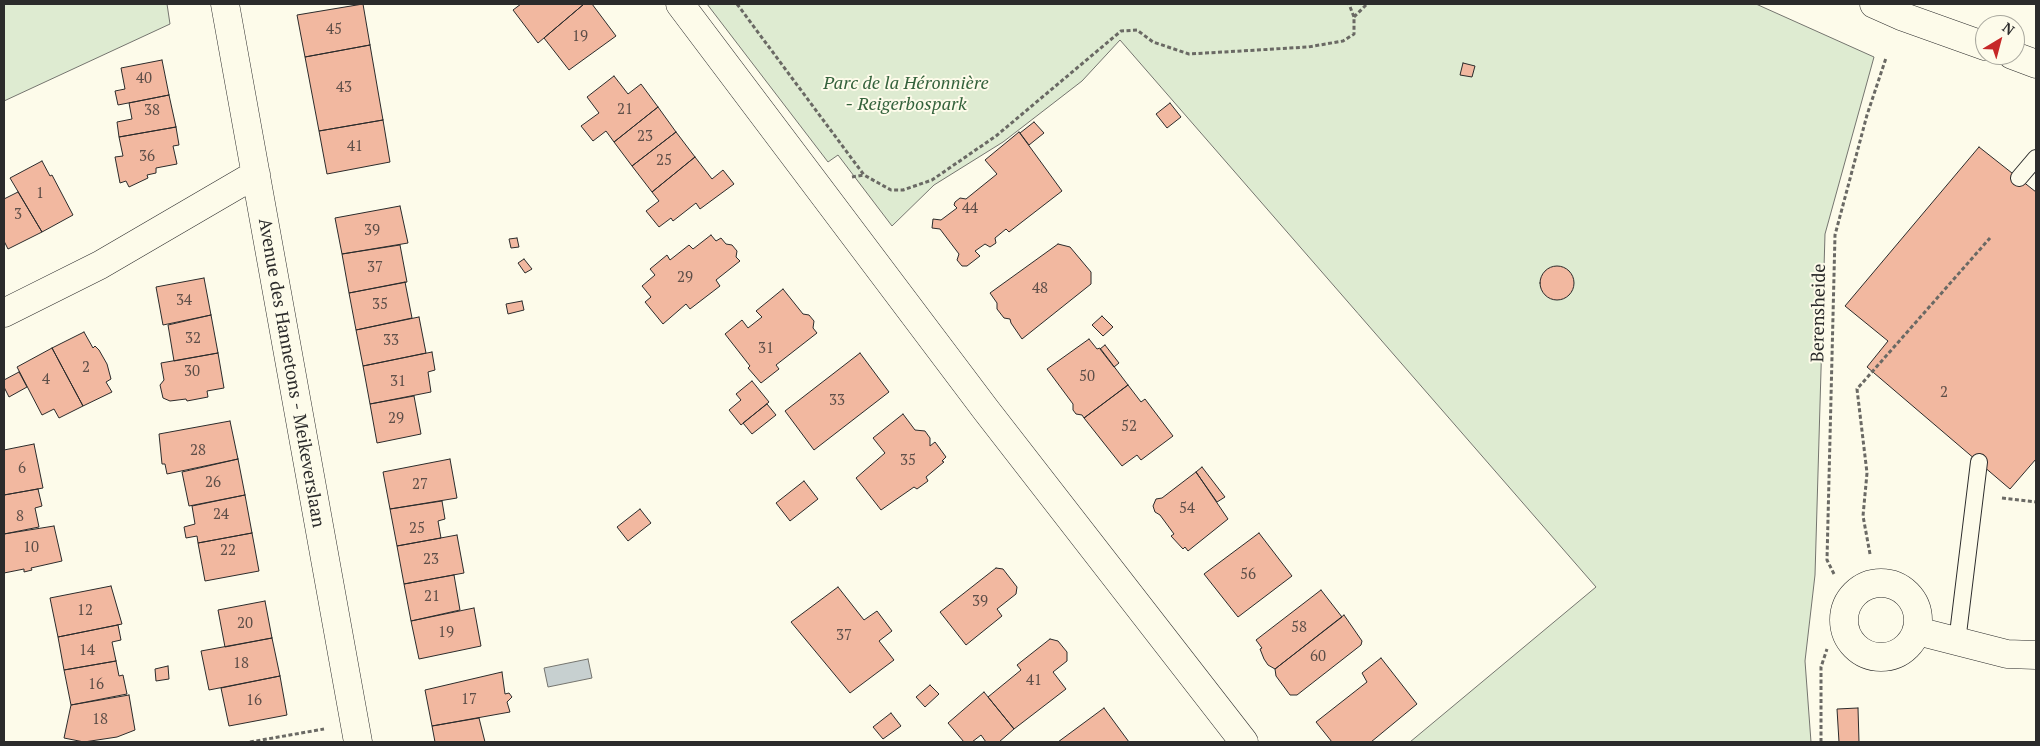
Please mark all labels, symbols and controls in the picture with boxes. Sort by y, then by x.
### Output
north arrow [1975,15,2025,65]
text: N [1999,18,2019,39]
house number: 45 [326,21,342,39]
house number: 19 [572,28,588,46]
house number: 40 [136,70,152,88]
park label: Parc de la Héronnière - Reigerbospark [823,73,989,116]
house number: 43 [336,79,352,97]
house number: 21 [617,101,633,119]
house number: 38 [144,102,160,120]
house number: 23 [637,128,653,146]
house number: 41 [347,138,363,156]
house number: 36 [139,148,155,166]
house number: 25 [656,152,672,170]
house number: 1 [36,185,44,203]
house number: 44 [962,200,978,218]
house number: 3 [14,206,22,224]
street label: Avenue des Hannetons - Meikeverslaan [253,217,329,529]
house number: 39 [364,222,380,240]
house number: 37 [367,259,383,277]
street label: Berensheide [1807,263,1831,363]
house number: 29 [677,269,693,287]
house number: 48 [1032,280,1048,298]
house number: 34 [176,292,192,310]
house number: 35 [372,296,388,314]
house number: 32 [185,330,201,348]
house number: 33 [383,332,399,350]
house number: 31 [758,340,774,358]
house number: 2 [82,359,90,377]
house number: 30 [184,363,200,381]
house number: 50 [1079,368,1095,386]
house number: 4 [42,371,50,389]
house number: 31 [390,373,406,391]
house number: 2 [1940,384,1948,402]
house number: 33 [829,392,845,410]
house number: 29 [388,410,404,428]
house number: 52 [1121,418,1137,436]
house number: 28 [190,442,206,460]
house number: 35 [900,452,916,470]
house number: 6 [18,460,26,478]
house number: 26 [205,474,221,492]
house number: 27 [412,476,428,494]
house number: 54 [1179,500,1195,518]
house number: 24 [213,506,229,524]
house number: 8 [16,508,24,526]
house number: 25 [409,520,425,538]
house number: 10 [23,539,39,557]
house number: 22 [220,542,236,560]
house number: 23 [423,551,439,569]
house number: 56 [1240,566,1256,584]
house number: 21 [424,588,440,606]
house number: 39 [972,593,988,611]
house number: 12 [77,602,93,620]
house number: 20 [237,615,253,633]
house number: 58 [1291,619,1307,637]
house number: 19 [438,624,454,642]
house number: 37 [836,627,852,645]
house number: 14 [79,642,95,660]
house number: 60 [1310,648,1326,666]
house number: 18 [233,655,249,673]
house number: 41 [1026,672,1042,690]
house number: 16 [88,676,104,694]
house number: 17 [461,691,477,709]
house number: 16 [246,692,262,710]
house number: 18 [92,711,108,729]

